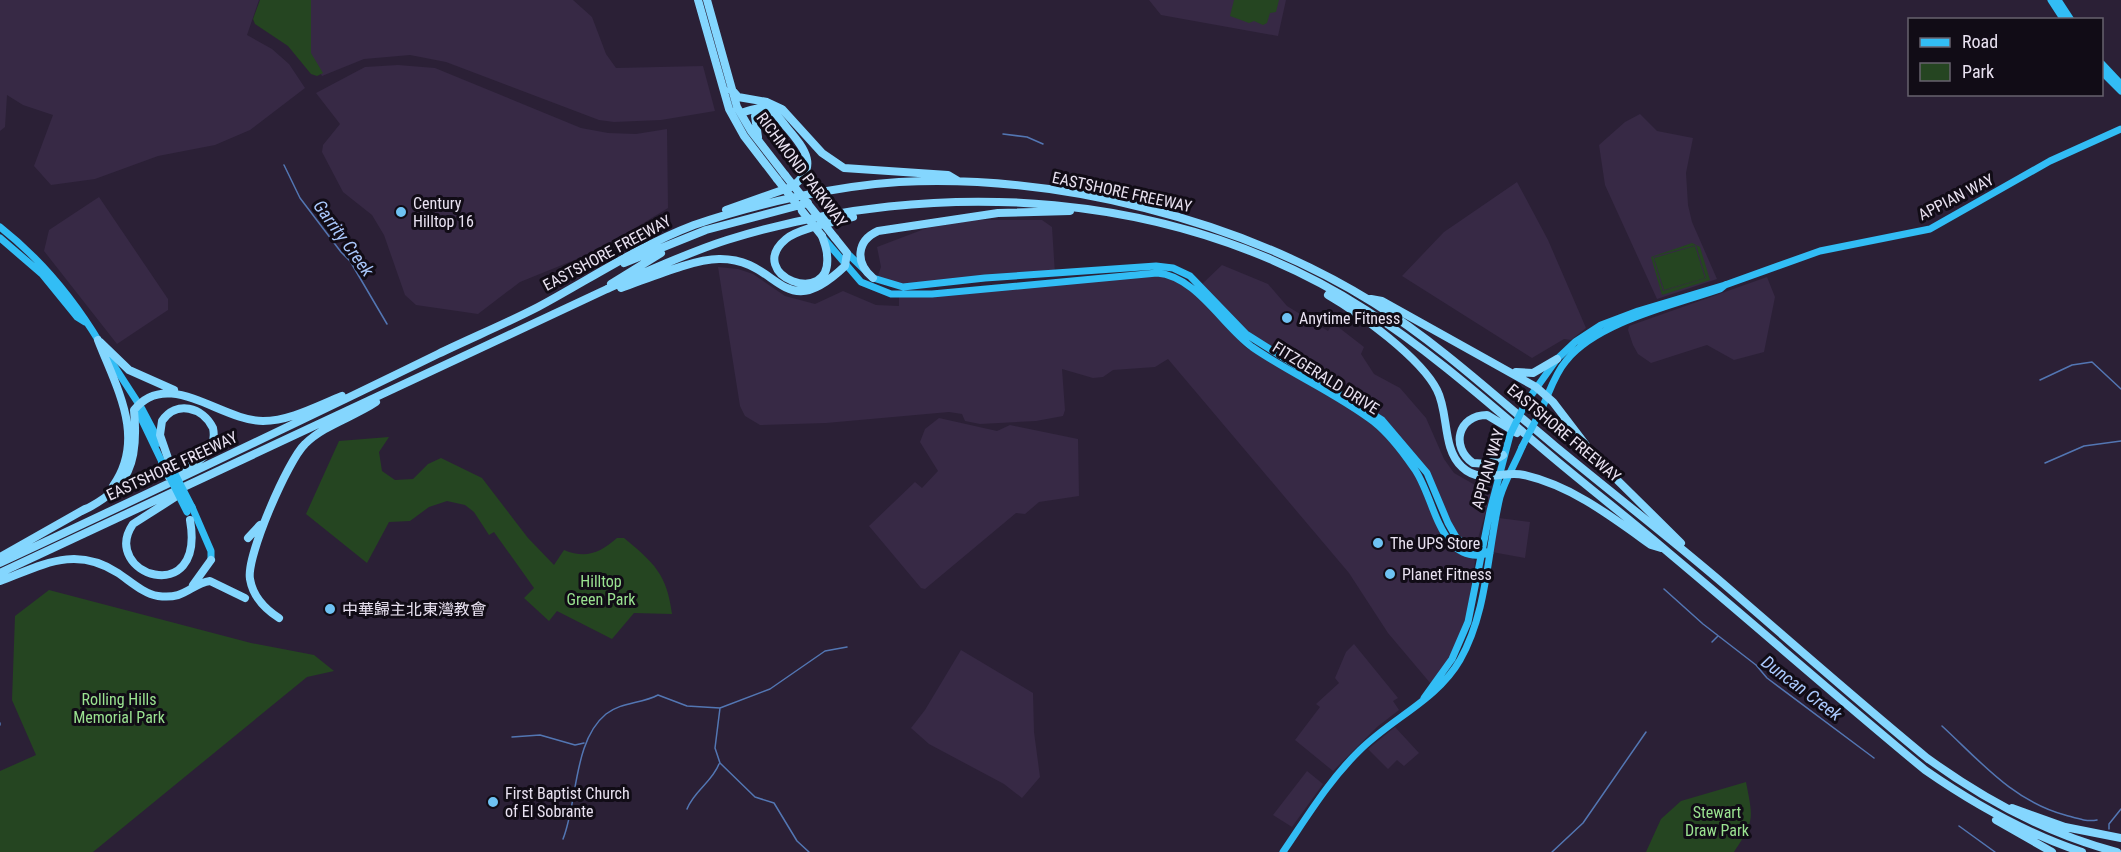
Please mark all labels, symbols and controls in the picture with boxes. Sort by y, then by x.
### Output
legend [1908,18,2103,96]
text: Road [1962,31,1998,52]
text: Park [1962,61,1994,82]
street label: RICHMOND PARKWAY [753,109,852,232]
street label: EASTSHORE FREEWAY [1050,168,1194,216]
street label: APPIAN WAY [1915,169,1998,224]
place label: Century Hilltop 16 [413,194,474,231]
water label: Garrity Creek [309,196,379,281]
marker: Century Hilltop 16 [394,205,408,219]
street label: EASTSHORE FREEWAY [540,211,675,295]
place label: Anytime Fitness [1299,309,1400,328]
marker: Anytime Fitness [1280,311,1294,325]
street label: FITZGERALD DRIVE [1269,338,1383,418]
street label: EASTSHORE FREEWAY [1503,380,1625,486]
street label: APPIAN WAY [1467,426,1509,511]
street label: EASTSHORE FREEWAY [103,427,241,505]
place label: The UPS Store [1390,534,1480,553]
marker: The UPS Store [1371,536,1385,550]
place label: Planet Fitness [1402,565,1492,584]
marker: Planet Fitness [1383,567,1397,581]
park label: Hilltop Green Park [566,572,636,609]
place label: 中華歸主北東灣教會 [342,600,486,619]
marker: 中華歸主北東灣教會 [323,602,337,616]
water label: Duncan Creek [1758,651,1847,726]
park label: Rolling Hills Memorial Park [73,690,166,727]
place label: First Baptist Church of El Sobrante [505,784,630,821]
marker: First Baptist Church of El Sobrante [486,795,500,809]
park label: Stewart Draw Park [1685,803,1750,840]

